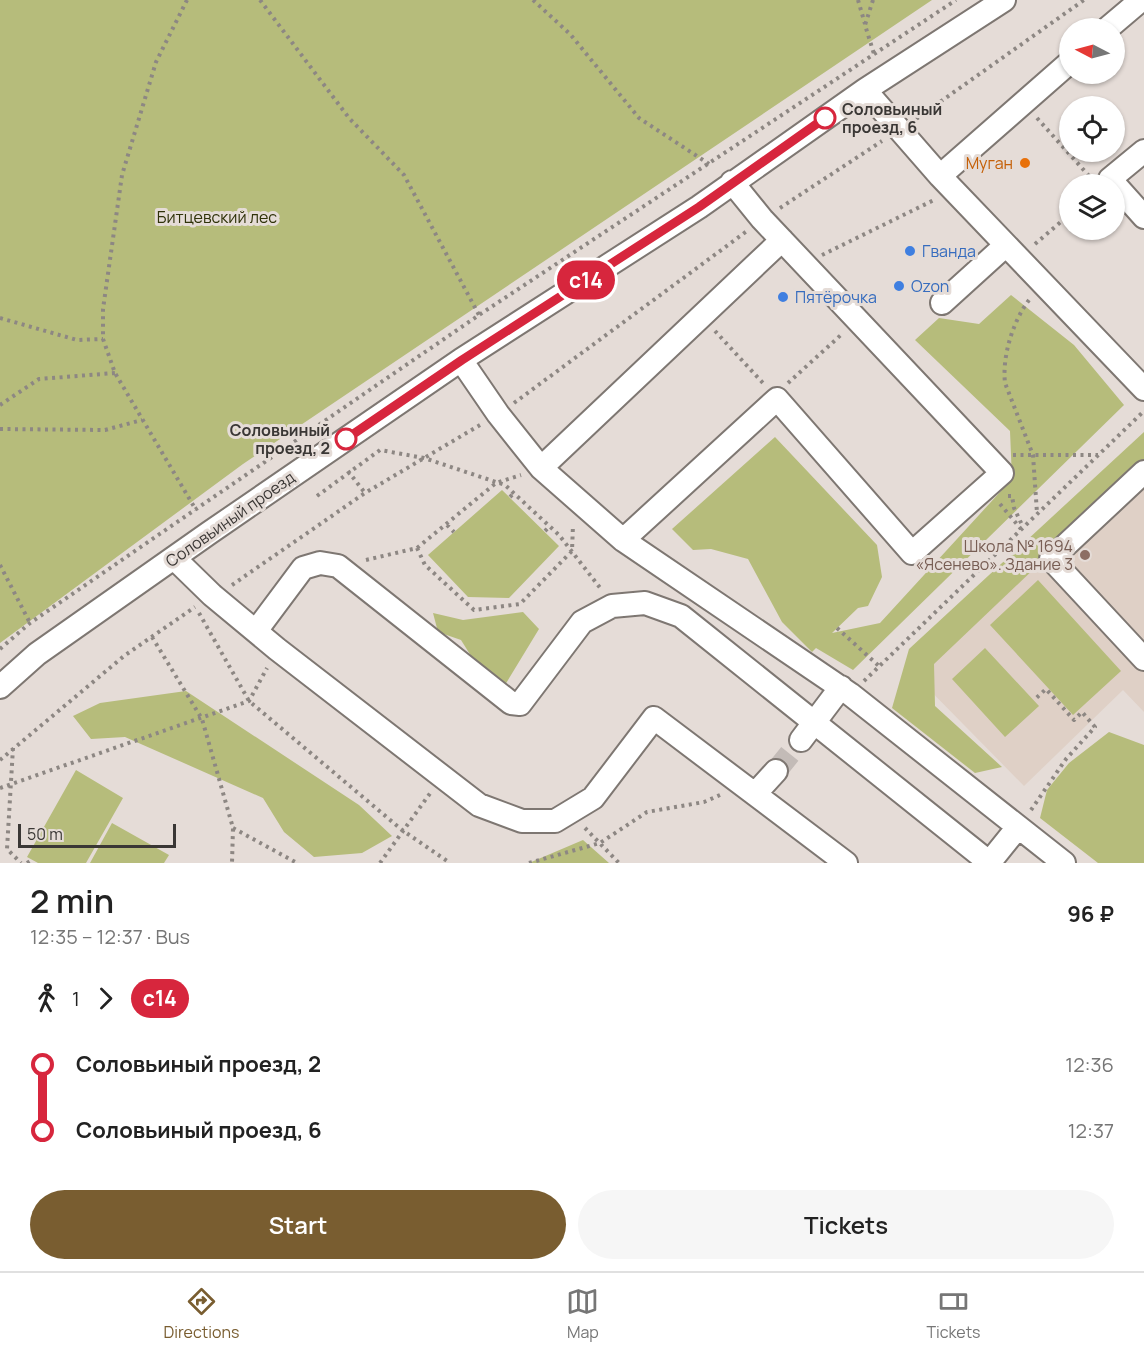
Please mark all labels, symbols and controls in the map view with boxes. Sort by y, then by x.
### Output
north arrow [1059,18,1125,84]
map controls [1059,18,1125,240]
button: locate [1059,96,1125,162]
place label: Соловьиный проезд, 6 [842,98,942,138]
marker: Соловьиный проезд, 6 [814,107,836,129]
place label: Муган [966,152,1013,174]
marker: Муган [1018,156,1032,170]
button: layers [1059,174,1125,240]
park label: Битцевский лес [157,206,277,228]
place label: Гванда [922,240,976,262]
marker: Гванда [903,244,917,258]
line badge: с14 [552,260,620,300]
text: с14 [569,266,603,294]
place label: Ozon [911,275,949,297]
marker: Ozon [892,279,906,293]
place label: Пятёрочка [795,286,877,308]
marker: Пятёрочка [776,290,790,304]
place label: Соловьиный проезд, 2 [230,419,330,459]
marker: Соловьиный проезд, 2 [335,428,357,450]
street label: Соловьиный проезд [161,466,299,572]
place label: Школа № 1694 «Ясенево». Здание 3 [916,535,1073,575]
marker: Школа № 1694 «Ясенево». Здание 3 [1078,548,1092,562]
scale bar [18,821,176,848]
text: 50 m [27,823,63,845]
text: 2 min [30,878,114,923]
text: 96 ₽ [1067,899,1114,929]
text: 12:35 – 12:37 · Bus [30,923,190,950]
icon: walk [30,982,63,1015]
icon: forward [89,982,122,1015]
text: с14 [143,984,177,1012]
text: 1 [72,985,80,1012]
text: Соловьиный проезд, 2 [76,1049,321,1079]
text: 12:36 [1065,1051,1114,1078]
text: Соловьиный проезд, 6 [76,1115,322,1145]
text: 12:37 [1068,1117,1114,1144]
button: Start [30,1190,566,1259]
button: Tickets [578,1190,1114,1259]
tab: Directions [164,1285,239,1343]
tab: Map [566,1285,599,1343]
tab: Tickets [926,1285,980,1343]

